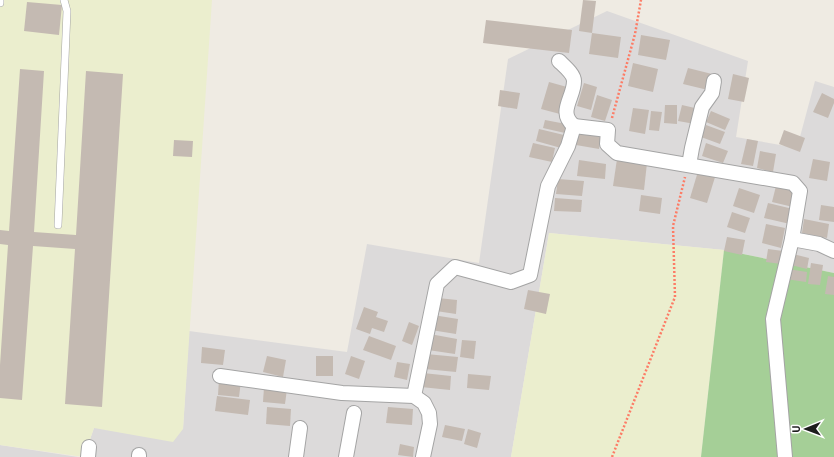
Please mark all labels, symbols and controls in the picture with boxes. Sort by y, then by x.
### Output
north arrow [786,409,826,449]
text: U [789,426,802,433]

